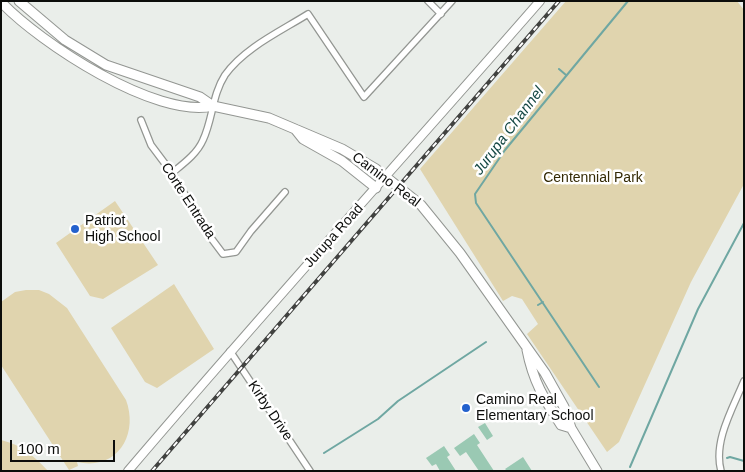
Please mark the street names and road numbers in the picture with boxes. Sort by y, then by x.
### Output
street label: Camino Real [349,149,423,211]
street label: Corte Entrada [157,160,219,242]
street label: Jurupa Road [301,201,367,271]
street label: Kirby Drive [244,378,296,444]

